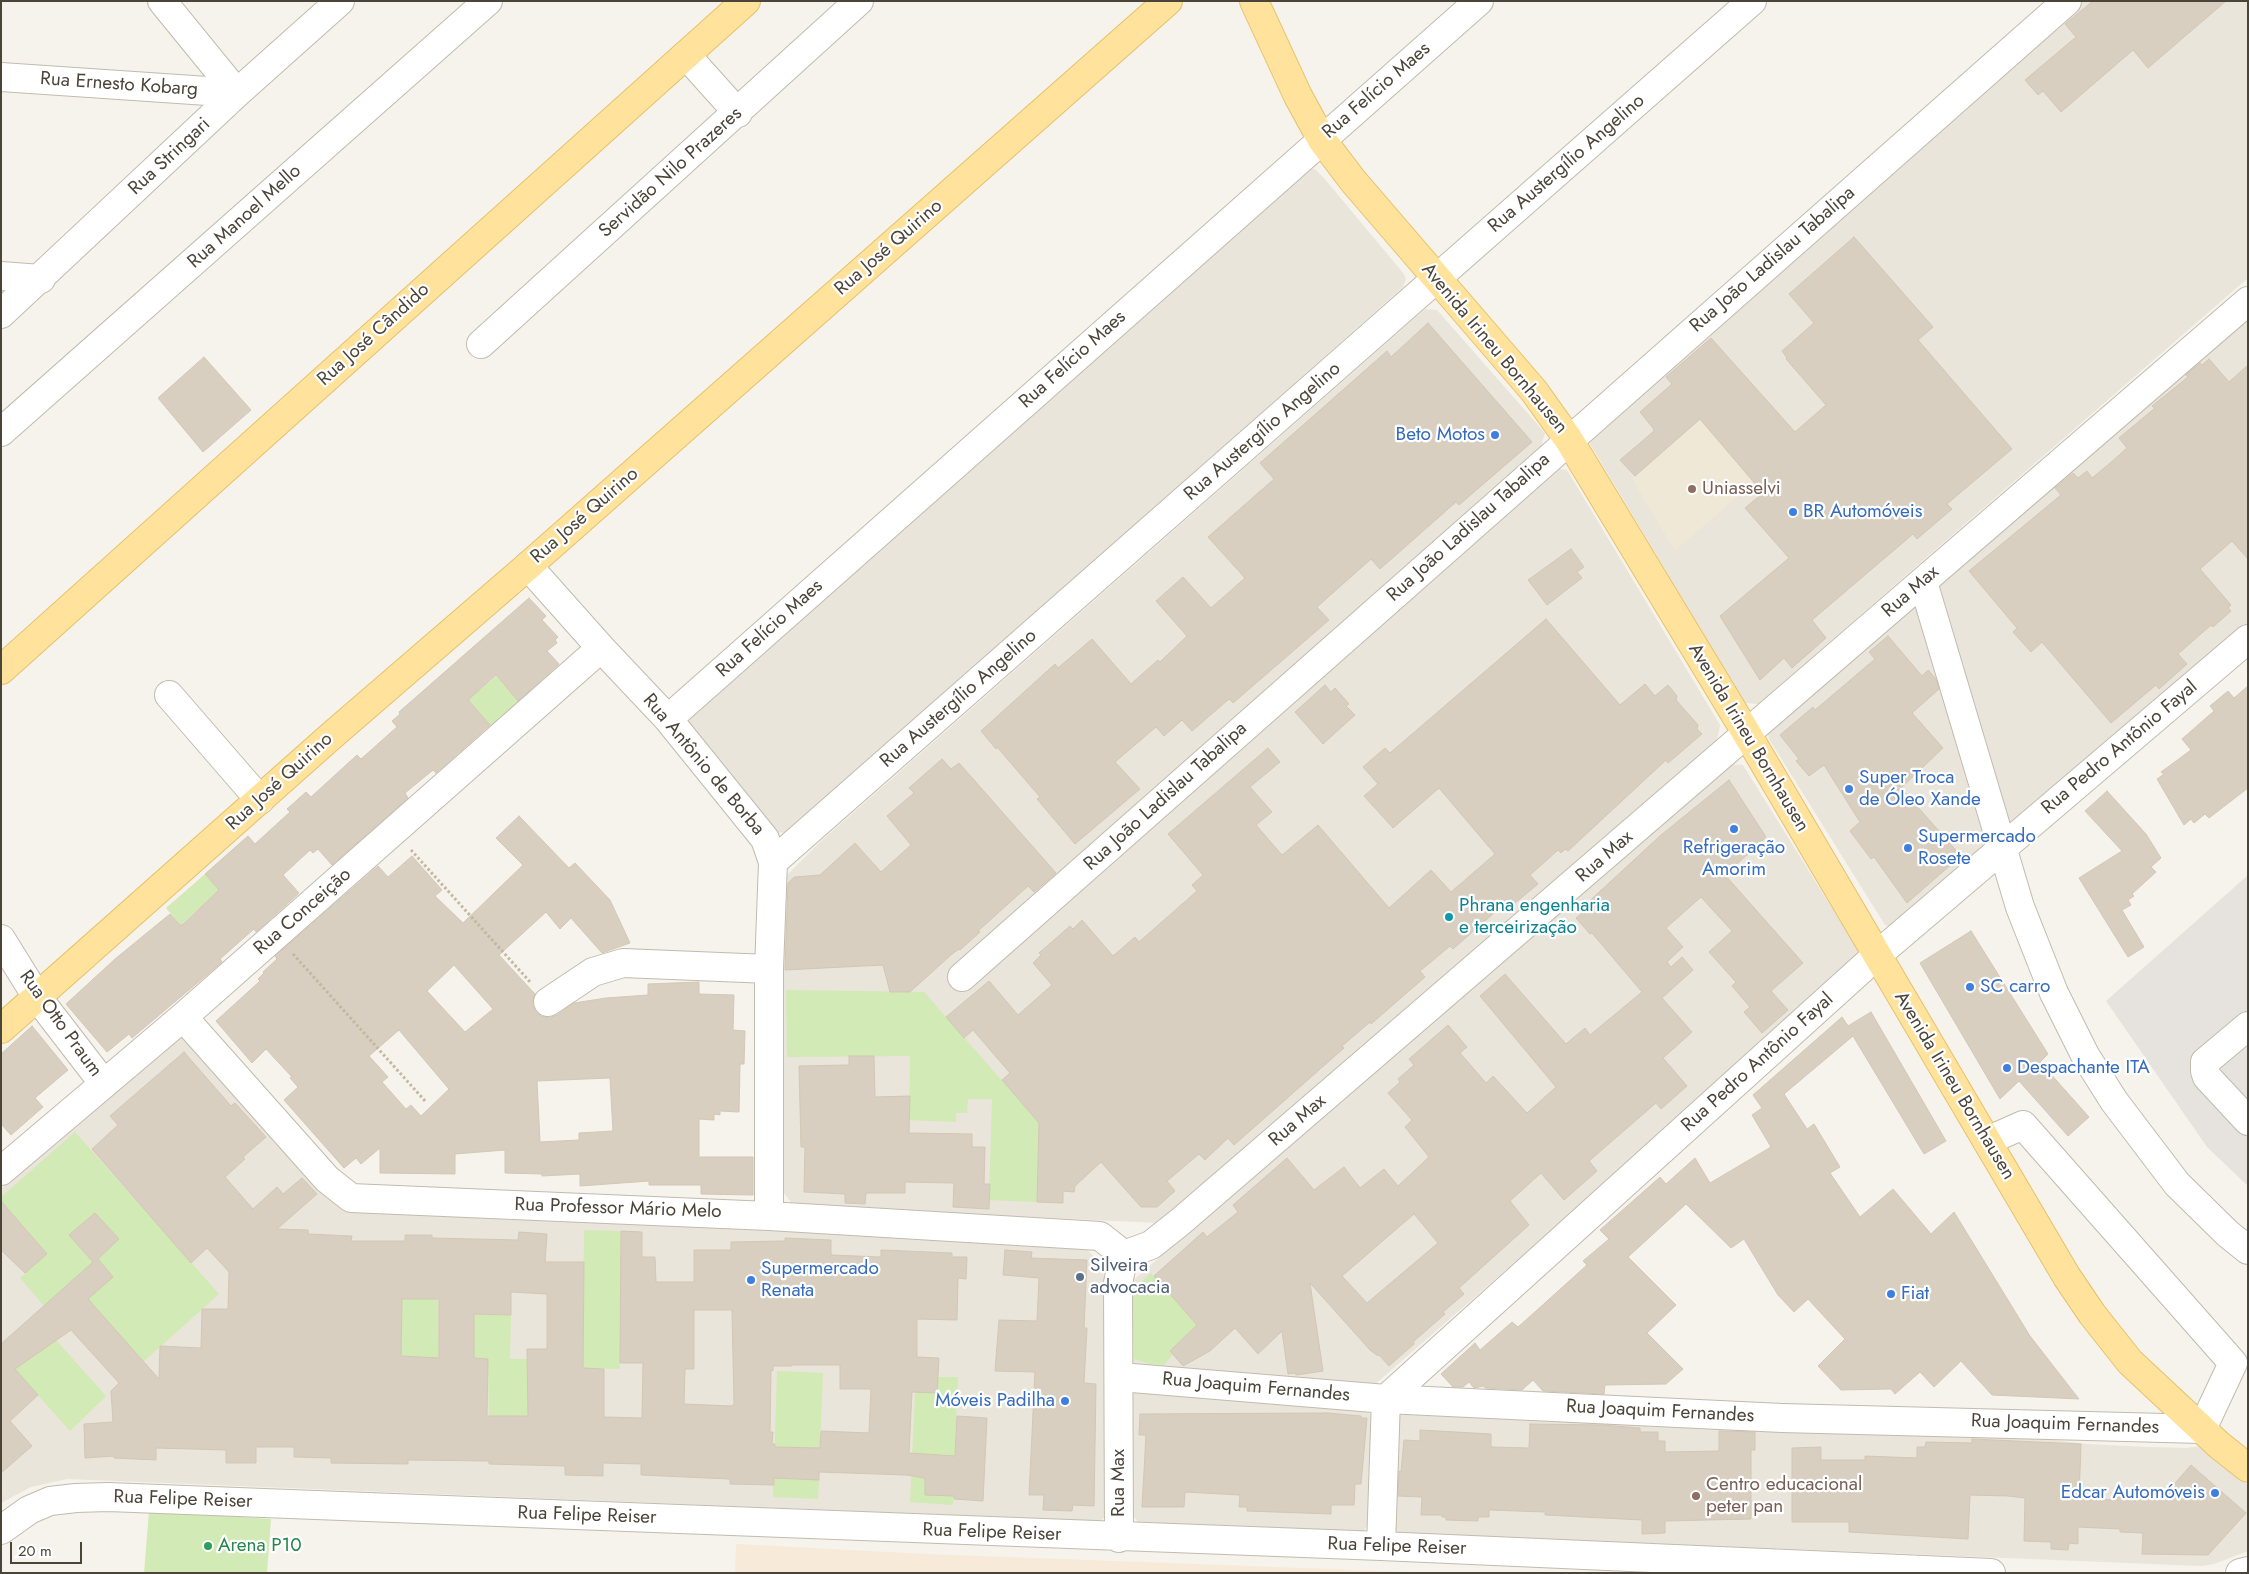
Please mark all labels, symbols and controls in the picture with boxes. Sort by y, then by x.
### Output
street label: Rua Felício Maes [1318,38,1436,144]
street label: Rua Ernesto Kobarg [39,68,199,102]
street label: Rua Austergílio Angelino [1484,90,1650,238]
street label: Servidão Nilo Prazeres [595,103,747,243]
street label: Rua Stringari [124,113,216,201]
street label: Rua Manoel Mello [184,160,306,274]
street label: Rua João Ladislau Tabalipa [1686,182,1860,338]
street label: Rua José Quirino [830,195,948,301]
street label: Avenida Irineu Bornhausen [1416,259,1572,439]
street label: Rua José Cândido [313,279,435,391]
street label: Rua Felício Maes [1015,306,1131,414]
street label: Rua Austergílio Angelino [1180,358,1346,506]
place label: Beto Motos [1396,424,1485,446]
marker: Beto Motos [1489,429,1501,441]
street label: Rua João Ladislau Tabalipa [1383,449,1555,607]
street label: Rua José Quirino [526,463,644,569]
place label: Uniasselvi [1702,478,1781,500]
marker: Uniasselvi [1686,483,1698,495]
place label: BR Automóveis [1803,501,1922,523]
marker: BR Automóveis [1787,506,1799,518]
street label: Rua Max [1878,561,1944,623]
street label: Rua Felício Maes [712,575,828,683]
street label: Rua Austergílio Angelino [876,625,1042,773]
street label: Avenida Irineu Bornhausen [1683,640,1813,836]
street label: Rua Pedro Antônio Fayal [2037,676,2203,820]
street label: Rua Antônio de Borba [637,690,769,840]
street label: Rua João Ladislau Tabalipa [1080,718,1252,876]
street label: Rua José Quirino [222,728,338,836]
place label: Super Troca de Óleo Xande [1859,767,1981,811]
marker: Super Troca de Óleo Xande [1843,783,1855,795]
marker: Refrigeração Amorim [1728,823,1740,835]
street label: Rua Max [1572,826,1638,888]
place label: Supermercado Rosete [1918,826,2036,870]
place label: Refrigeração Amorim [1683,837,1785,881]
marker: Supermercado Rosete [1902,842,1914,854]
street label: Rua Conceição [250,864,356,960]
place label: Phrana engenharia e terceirização [1459,895,1610,939]
marker: Phrana engenharia e terceirização [1443,911,1455,923]
street label: Rua Otto Praum [14,966,106,1082]
place label: SC carro [1980,976,2050,998]
marker: SC carro [1964,981,1976,993]
street label: Avenida Irineu Bornhausen [1889,988,2019,1184]
street label: Rua Pedro Antônio Fayal [1677,989,1839,1137]
place label: Despachante ITA [2017,1057,2150,1079]
marker: Despachante ITA [2001,1062,2013,1074]
street label: Rua Max [1265,1090,1331,1152]
street label: Rua Professor Mário Melo [514,1194,722,1224]
place label: Silveira advocacia [1090,1255,1170,1299]
place label: Supermercado Renata [761,1258,879,1302]
marker: Silveira advocacia [1074,1271,1086,1283]
marker: Supermercado Renata [745,1274,757,1286]
place label: Fiat [1901,1283,1929,1305]
marker: Fiat [1885,1288,1897,1300]
street label: Rua Joaquim Fernandes [1161,1368,1351,1408]
place label: Móveis Padilha [935,1390,1055,1412]
marker: Móveis Padilha [1059,1395,1071,1407]
street label: Rua Joaquim Fernandes [1565,1396,1755,1428]
street label: Rua Joaquim Fernandes [1970,1410,2160,1440]
street label: Rua Max [1108,1449,1130,1517]
place label: Centro educacional peter pan [1706,1474,1862,1518]
place label: Edcar Automóveis [2061,1482,2205,1504]
street label: Rua Felipe Reiser [113,1486,253,1514]
marker: Edcar Automóveis [2209,1487,2221,1499]
marker: Centro educacional peter pan [1690,1490,1702,1502]
street label: Rua Felipe Reiser [517,1502,657,1530]
street label: Rua Felipe Reiser [922,1519,1062,1547]
scale bar [12,1532,85,1564]
street label: Rua Felipe Reiser [1327,1533,1467,1561]
place label: Arena P10 [218,1535,302,1557]
text: 20 m [18,1540,52,1562]
marker: Arena P10 [202,1540,214,1552]

